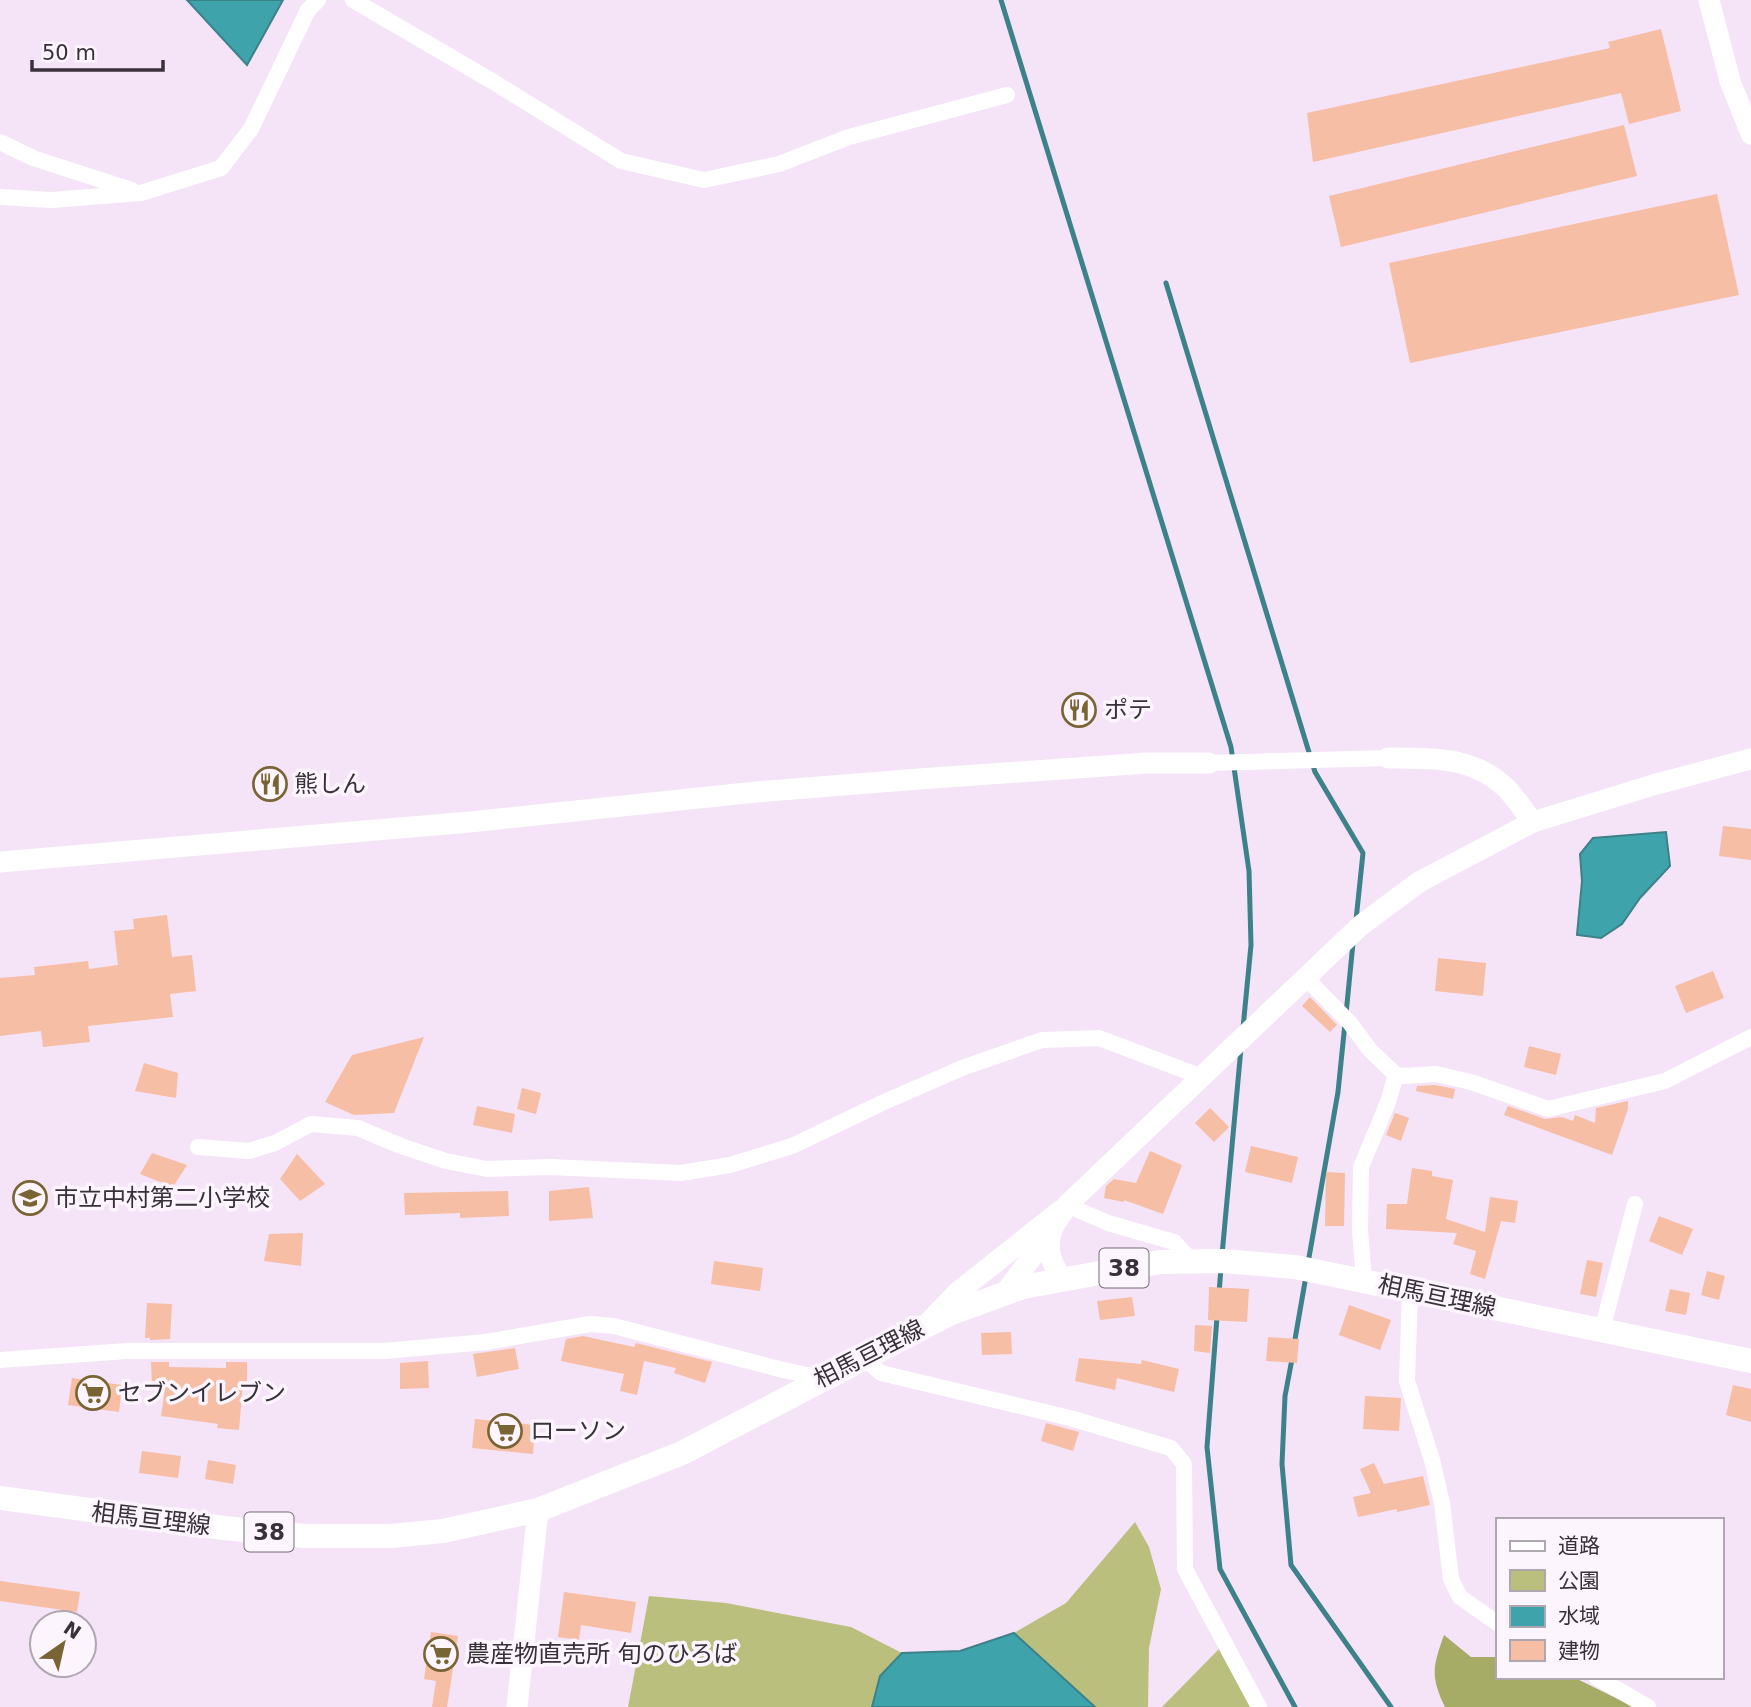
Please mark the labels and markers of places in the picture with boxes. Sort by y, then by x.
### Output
restaurant icon: ポテ [1060,691,1098,729]
place label: ポテ [1104,696,1152,724]
restaurant icon: 熊しん [251,765,289,803]
place label: 熊しん [294,770,366,798]
school or university icon: 市立中村第二小学校 [11,1179,49,1217]
place label: 市立中村第二小学校 [54,1184,270,1212]
supermarket icon: セブンイレブン [74,1374,112,1412]
place label: セブンイレブン [118,1379,286,1407]
supermarket icon: ローソン [486,1412,524,1450]
place label: ローソン [530,1417,626,1445]
supermarket icon: 農産物直売所 旬のひろば [422,1635,460,1673]
place label: 農産物直売所 旬のひろば [466,1640,738,1668]

